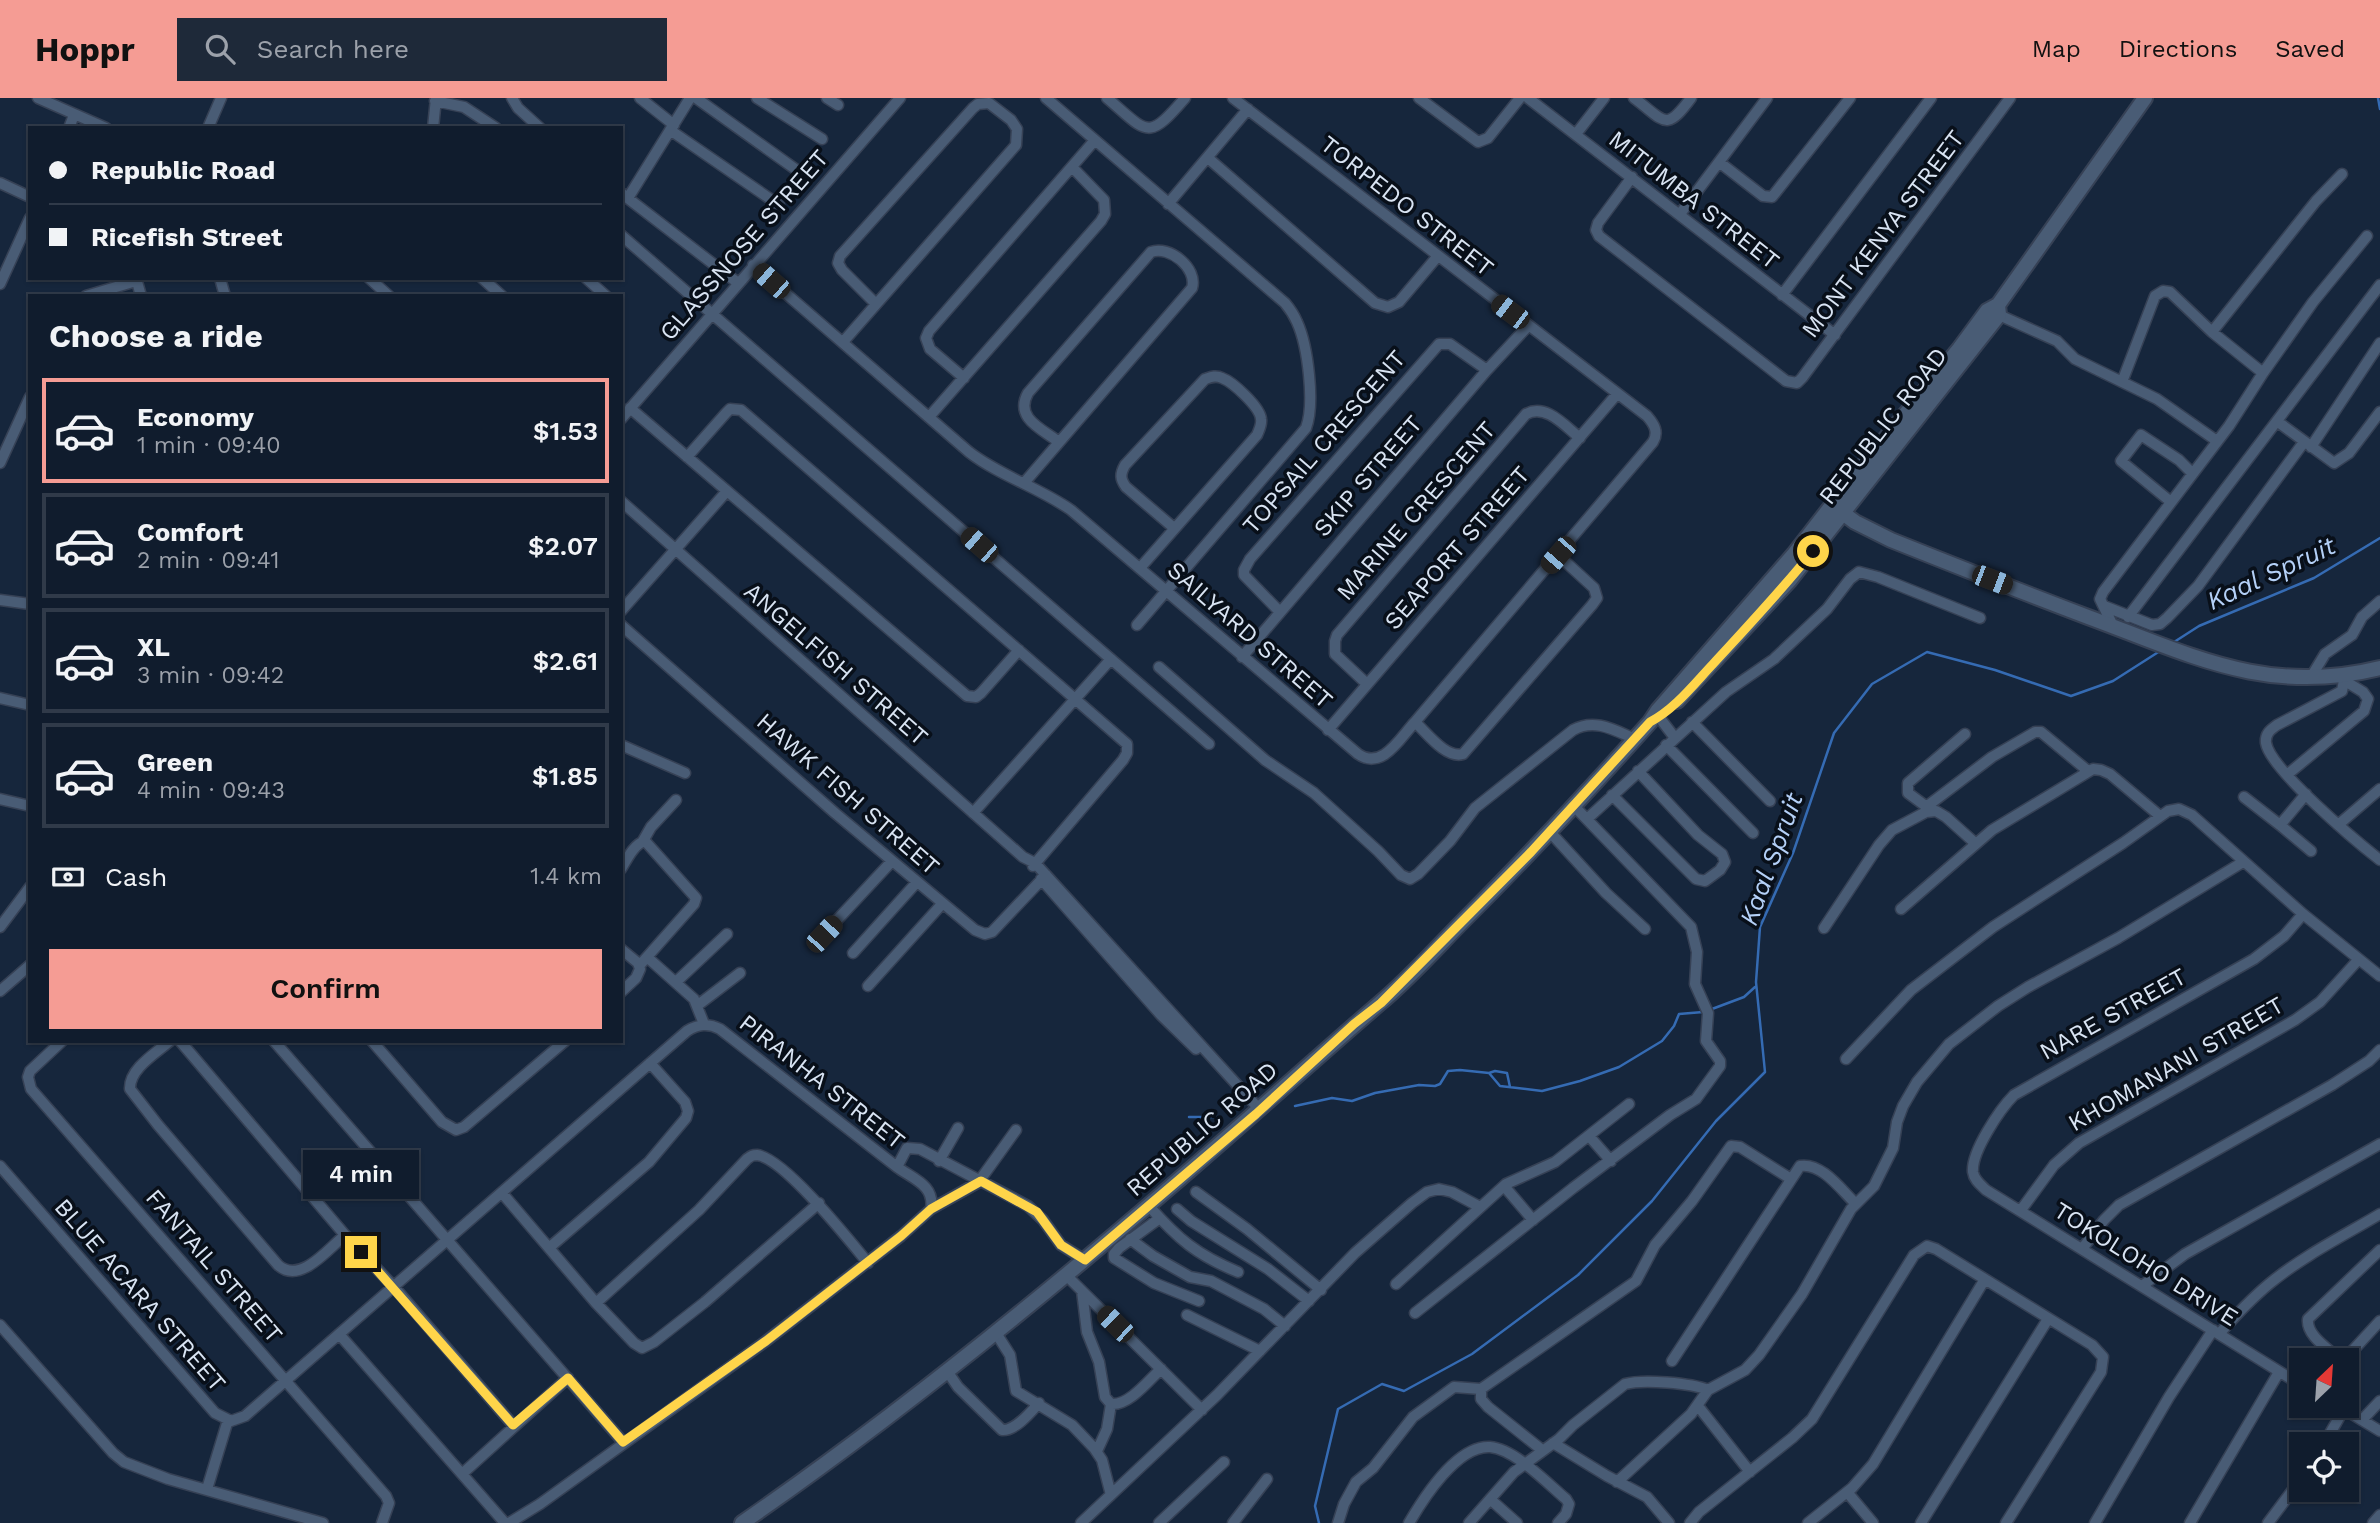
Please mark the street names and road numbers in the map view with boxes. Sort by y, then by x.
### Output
street label: MITUMBA STREET [1603,125,1785,275]
street label: MONT KENYA STREET [1796,125,1970,343]
street label: TORPEDO STREET [1315,130,1499,282]
street label: GLASSNOSE STREET [654,144,834,346]
street label: REPUBLIC ROAD [1813,342,1953,510]
street label: TOPSAIL CRESCENT [1237,345,1411,539]
street label: SKIP STREET [1308,410,1428,542]
street label: MARINE CRESCENT [1331,416,1501,606]
street label: SEAPORT STREET [1379,461,1535,635]
street label: SAILYARD STREET [1162,556,1338,714]
street label: ANGELFISH STREET [739,577,933,751]
street label: HAWK FISH STREET [751,707,945,881]
street label: NARE STREET [2035,962,2191,1066]
street label: KHOMANANI STREET [2063,991,2289,1137]
street label: PIRANHA STREET [734,1009,910,1155]
street label: REPUBLIC ROAD [1121,1056,1283,1202]
street label: FANTAIL STREET [140,1184,288,1348]
street label: BLUE ACARA STREET [49,1193,231,1397]
street label: TOKOLOHO DRIVE [2049,1196,2243,1332]

